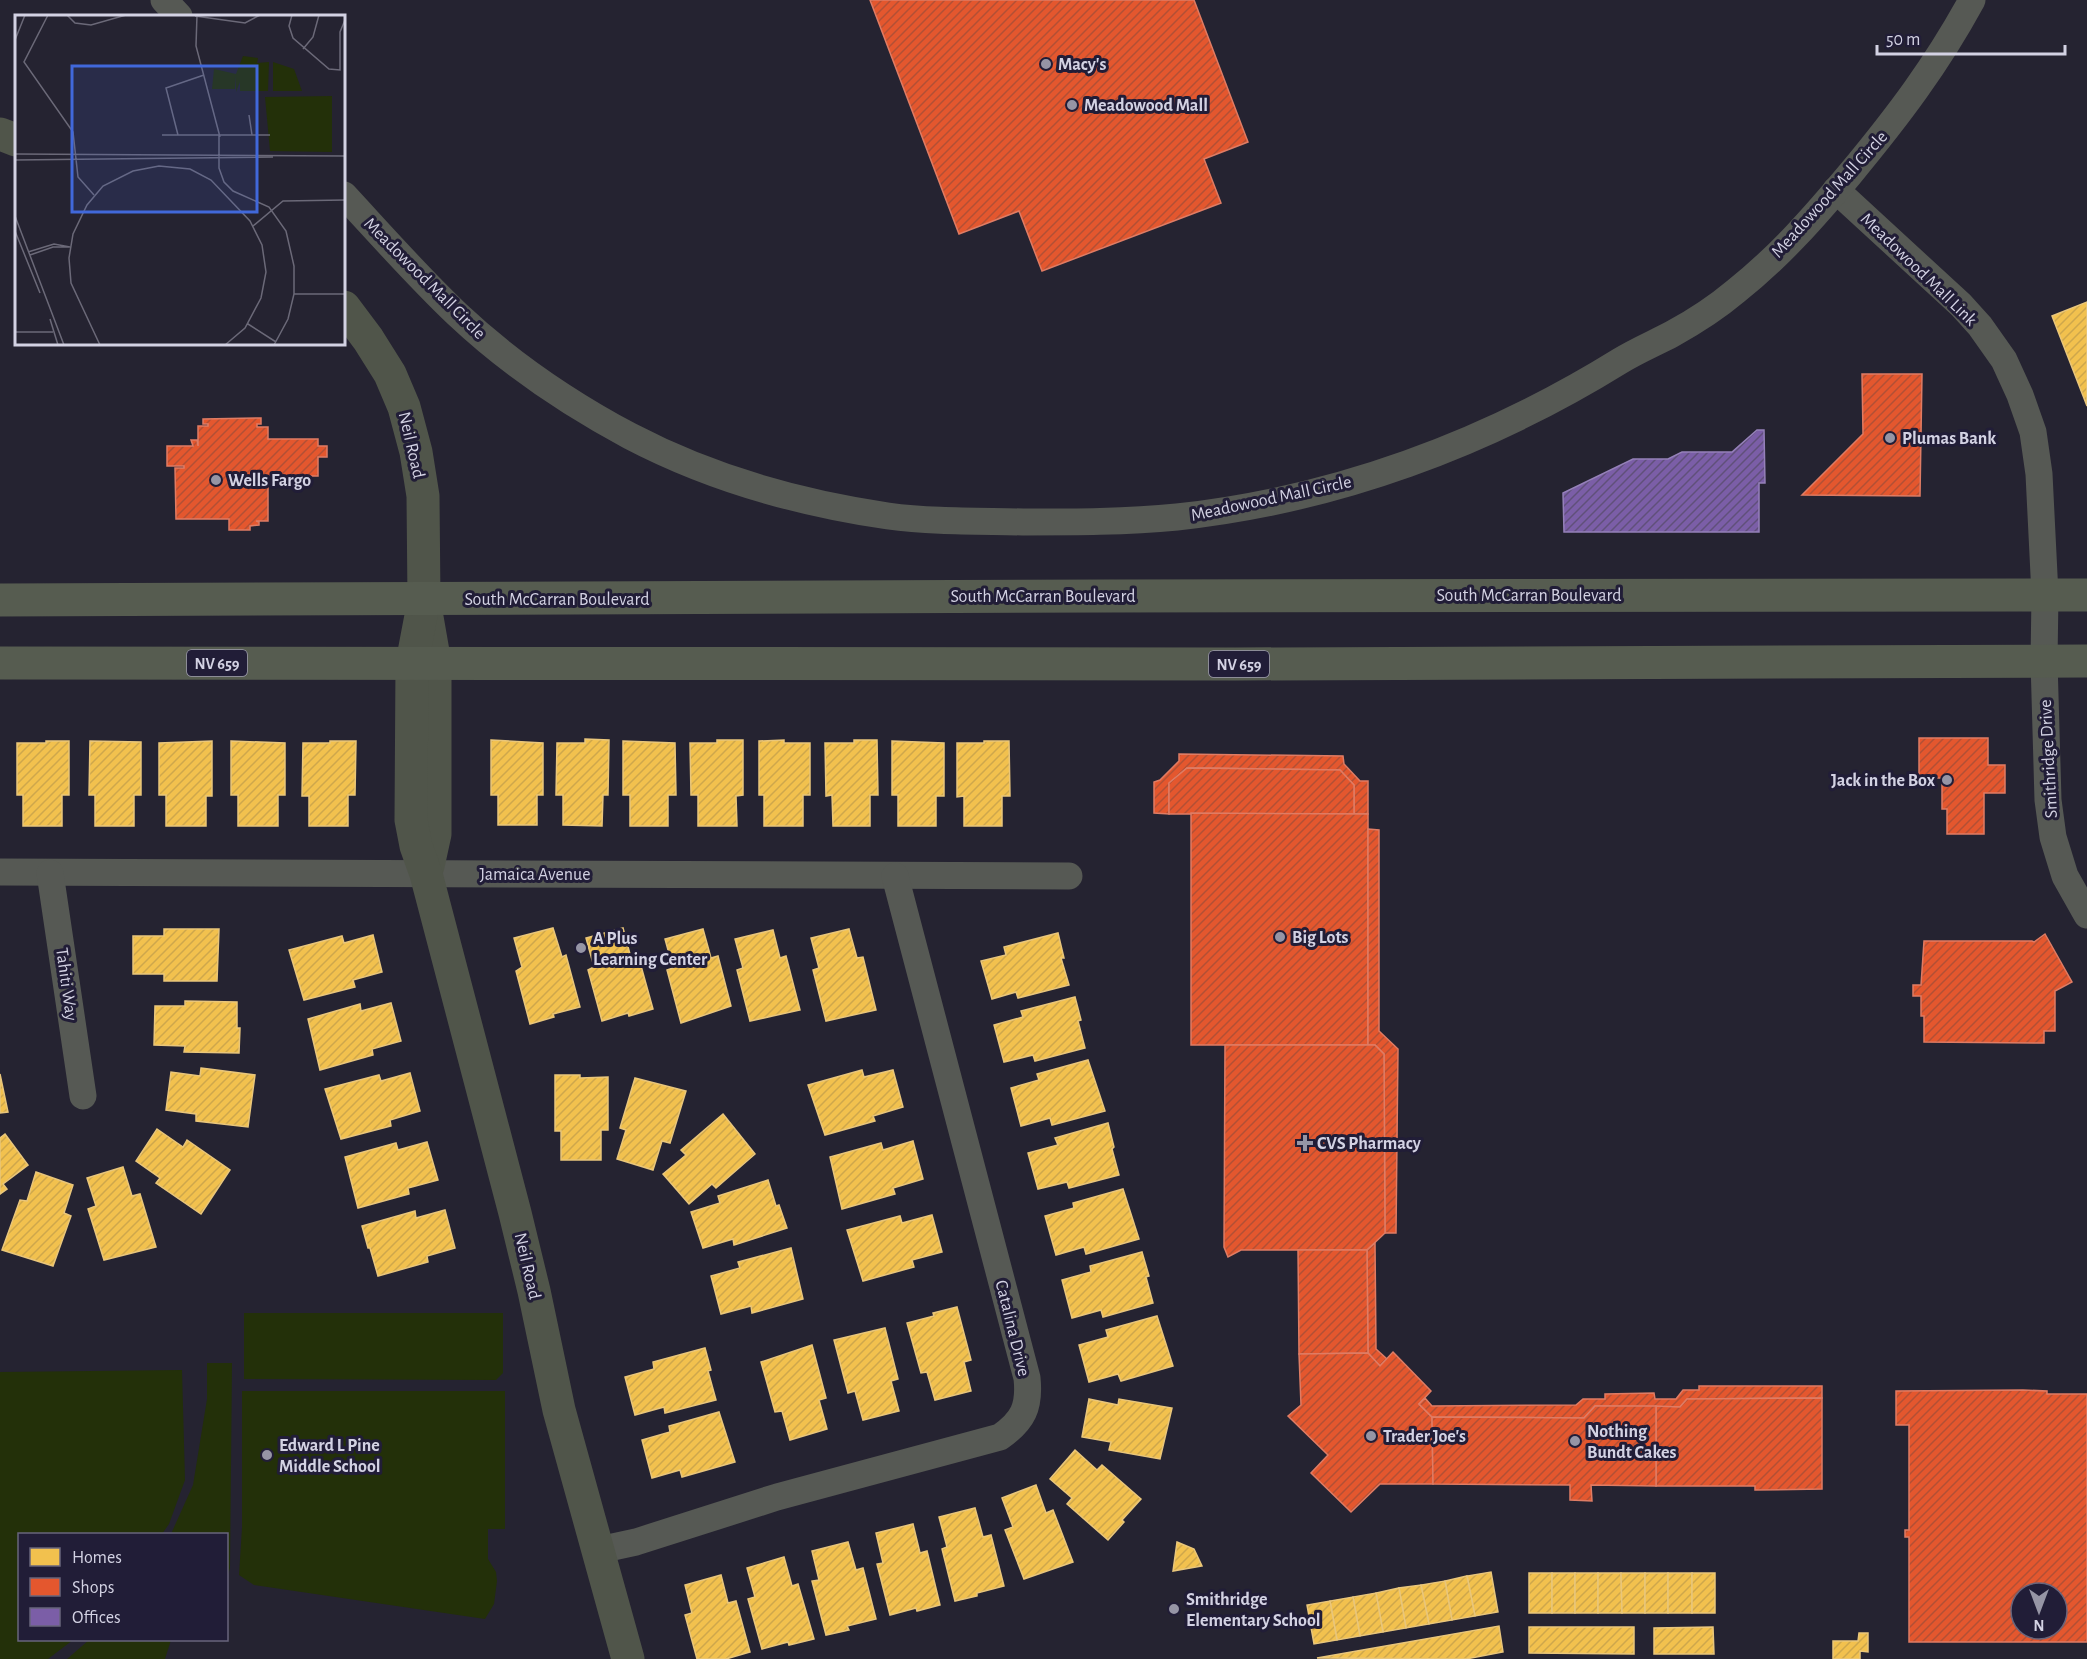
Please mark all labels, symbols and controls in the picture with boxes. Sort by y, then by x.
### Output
inset map [15,15,345,345]
scale bar [1877,18,2064,56]
text: 50 m [1886,31,1920,49]
place label: Macy's [1058,56,1106,74]
marker: Macy's [1039,57,1053,71]
place label: Meadowood Mall [1084,97,1208,115]
marker: Meadowood Mall [1065,98,1079,112]
street label: Meadowood Mall Circle [1768,128,1891,261]
street label: Meadowood Mall Link [1857,210,1980,330]
street label: Meadowood Mall Circle [360,215,488,343]
street label: Neil Road [395,410,427,480]
place label: Plumas Bank [1902,430,1996,448]
marker: Plumas Bank [1883,431,1897,445]
place label: Wells Fargo [228,472,311,490]
marker: Wells Fargo [209,473,223,487]
street label: Meadowood Mall Circle [1189,473,1353,525]
street label: South McCarran Boulevard [1436,587,1622,605]
street label: South McCarran Boulevard [950,588,1136,606]
street label: South McCarran Boulevard [464,591,650,609]
road number: NV 659 [187,650,247,676]
road number: NV 659 [1209,651,1269,677]
street label: Smithridge Drive [2037,699,2061,819]
place label: Jack in the Box [1831,772,1936,790]
marker: Jack in the Box [1940,773,1954,787]
street label: Jamaica Avenue [480,866,590,884]
place label: Big Lots [1292,929,1348,947]
place label: A Plus Learning Center [593,930,708,969]
marker: Big Lots [1273,930,1287,944]
marker: A Plus Learning Center [574,941,588,955]
street label: Tahiti Way [52,946,80,1022]
place label: CVS Pharmacy [1317,1135,1422,1153]
marker: CVS Pharmacy [1298,1136,1312,1150]
street label: Neil Road [511,1231,543,1301]
street label: Catalina Drive [991,1278,1033,1378]
place label: Nothing Bundt Cakes [1587,1423,1677,1462]
place label: Trader Joe's [1383,1428,1466,1446]
marker: Trader Joe's [1364,1429,1378,1443]
marker: Nothing Bundt Cakes [1568,1434,1582,1448]
place label: Edward L Pine Middle School [279,1437,381,1476]
marker: Edward L Pine Middle School [260,1448,274,1462]
legend [18,1533,228,1641]
text: Homes [72,1549,122,1567]
text: Shops [72,1579,114,1597]
north arrow [2009,1581,2069,1641]
place label: Smithridge Elementary School [1186,1591,1321,1630]
marker: Smithridge Elementary School [1167,1602,1181,1616]
text: Offices [72,1609,121,1627]
text: N [2033,1617,2045,1633]

